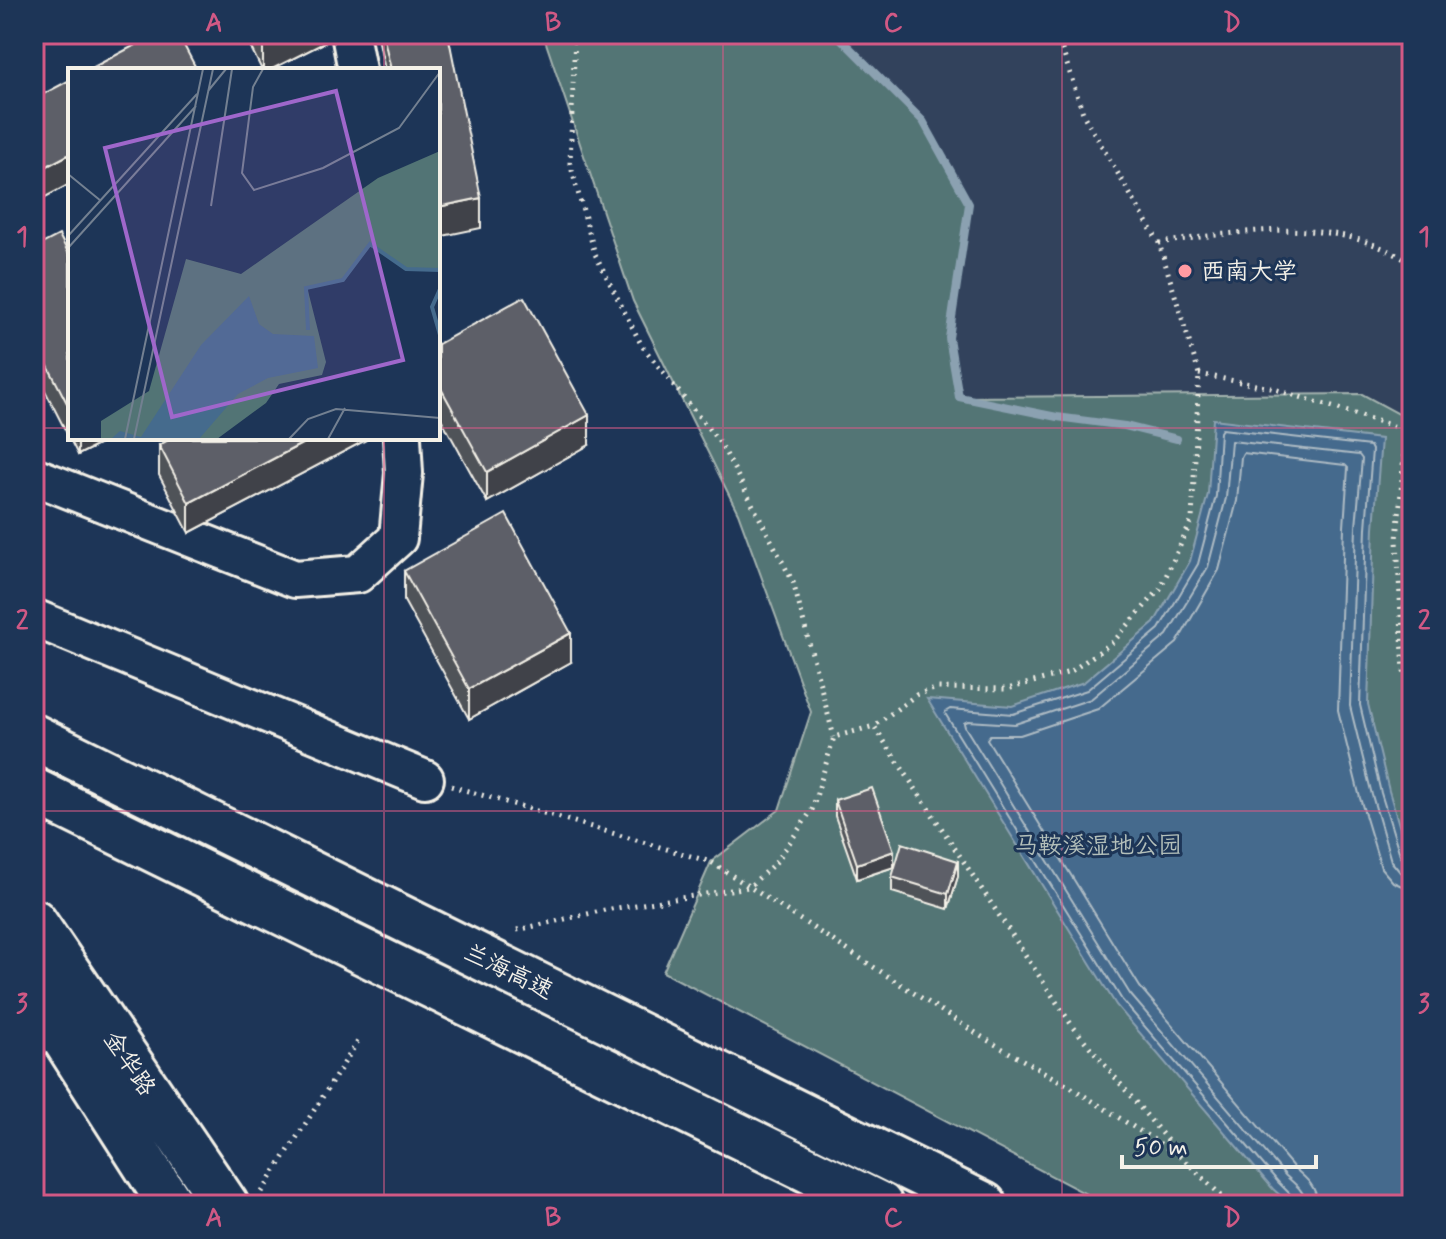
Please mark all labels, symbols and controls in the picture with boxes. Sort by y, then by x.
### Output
text: A [205,7,223,41]
text: B [545,7,561,41]
text: C [884,7,903,41]
text: D [1223,7,1241,41]
inset map [68,68,440,440]
text: 1 [16,221,28,255]
text: 1 [1418,221,1430,255]
place label: 西南大学 [1201,257,1297,288]
marker: 西南大学 [1176,262,1194,280]
text: 2 [16,605,29,639]
text: 2 [1418,605,1431,639]
park label: 马鞍溪湿地公园 [1014,831,1182,862]
street label: 兰海高速 [458,937,558,1007]
text: 3 [16,988,28,1022]
text: 3 [1418,988,1430,1022]
street label: 金华路 [96,1025,162,1102]
scale bar [1122,1119,1316,1169]
text: 50 m [1134,1133,1188,1164]
text: A [205,1202,223,1236]
text: B [545,1202,561,1236]
text: C [884,1202,903,1236]
text: D [1223,1202,1241,1236]

